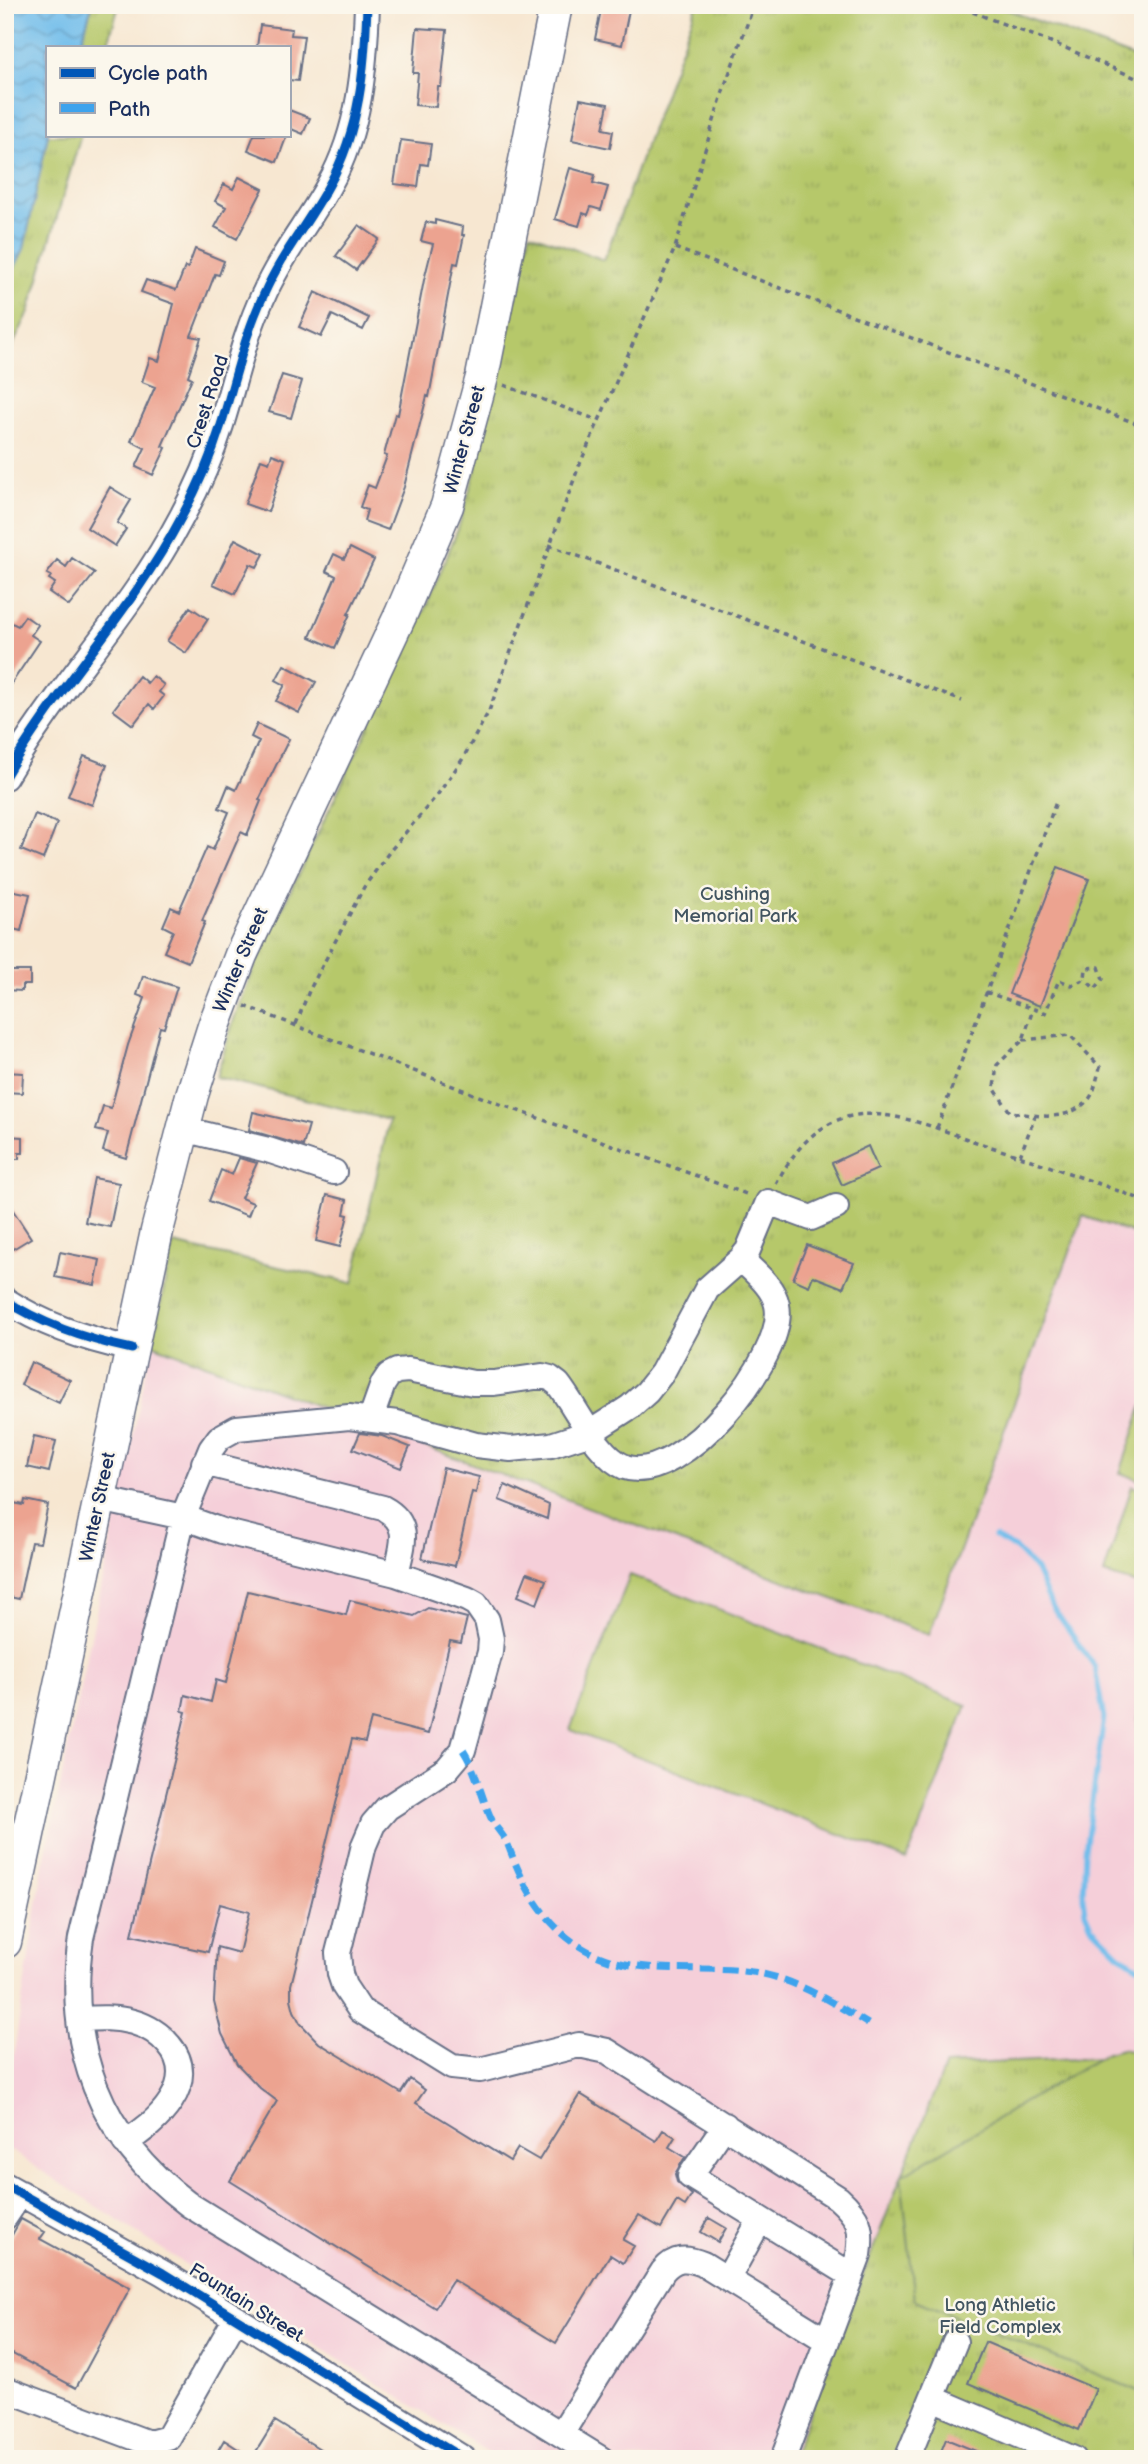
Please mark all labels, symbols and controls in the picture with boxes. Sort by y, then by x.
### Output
legend [46,46,290,136]
text: Cycle path [108,61,208,86]
text: Path [108,97,150,122]
street label: Crest Road [182,352,234,452]
street label: Winter Street [439,383,491,497]
park label: Cushing Memorial Park [673,883,798,928]
street label: Winter Street [209,904,274,1016]
street label: Winter Street [75,1450,121,1564]
street label: Fountain Street [184,2259,308,2347]
park label: Long Athletic Field Complex [939,2294,1061,2339]

